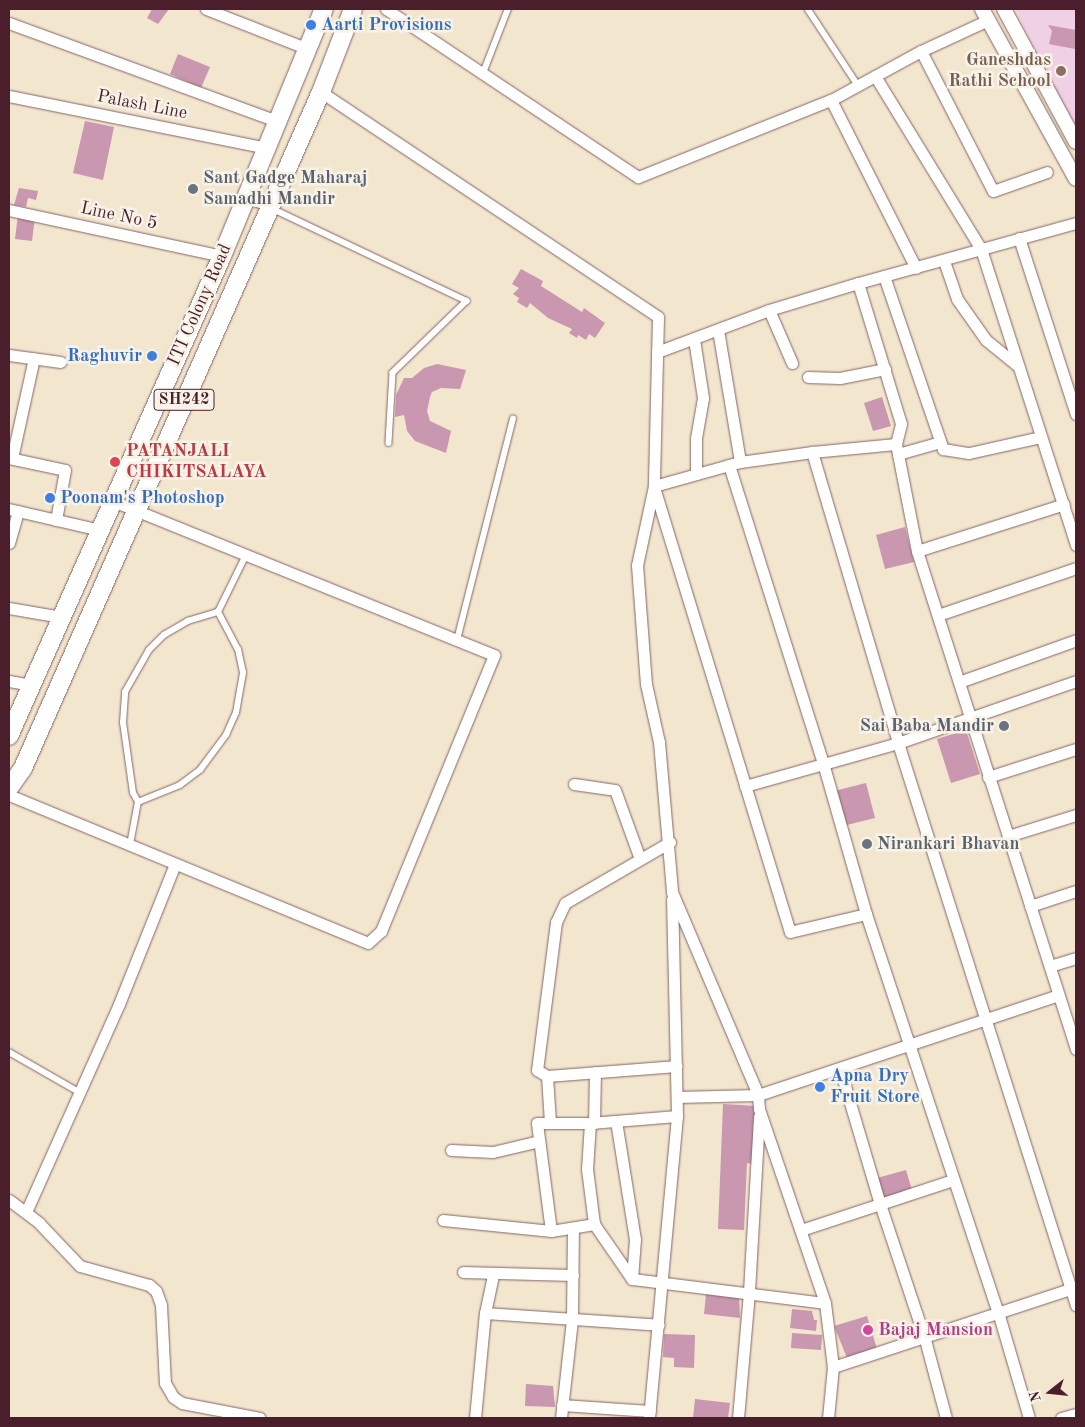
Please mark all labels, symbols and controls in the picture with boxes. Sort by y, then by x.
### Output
place label: Aarti Provisions [321,14,452,36]
marker: Aarti Provisions [305,19,317,31]
place label: Ganeshdas Rathi School [948,50,1051,92]
marker: Ganeshdas Rathi School [1055,65,1067,77]
street label: Palash Line [95,86,189,124]
place label: Sant Gadge Maharaj Samadhi Mandir [203,168,367,210]
marker: Sant Gadge Maharaj Samadhi Mandir [187,183,199,195]
street label: Line No 5 [78,197,160,235]
street label: ITI Colony Road [163,241,237,369]
place label: Raghuvir [67,345,142,367]
marker: Raghuvir [146,350,158,362]
road number: SH242 [153,386,215,414]
place label: PATANJALI CHIKITSALAYA [126,441,267,484]
marker: PATANJALI CHIKITSALAYA [108,455,122,469]
place label: Poonam's Photoshop [60,487,225,509]
marker: Poonam's Photoshop [44,492,56,504]
place label: Sai Baba Mandir [860,715,994,737]
marker: Sai Baba Mandir [998,720,1010,732]
place label: Nirankari Bhavan [877,833,1020,855]
marker: Nirankari Bhavan [861,838,873,850]
place label: Apna Dry Fruit Store [830,1066,920,1108]
marker: Apna Dry Fruit Store [814,1081,826,1093]
place label: Bajaj Mansion [878,1319,993,1341]
marker: Bajaj Mansion [862,1324,874,1336]
north arrow [1025,1367,1075,1417]
text: N [1027,1389,1044,1403]

